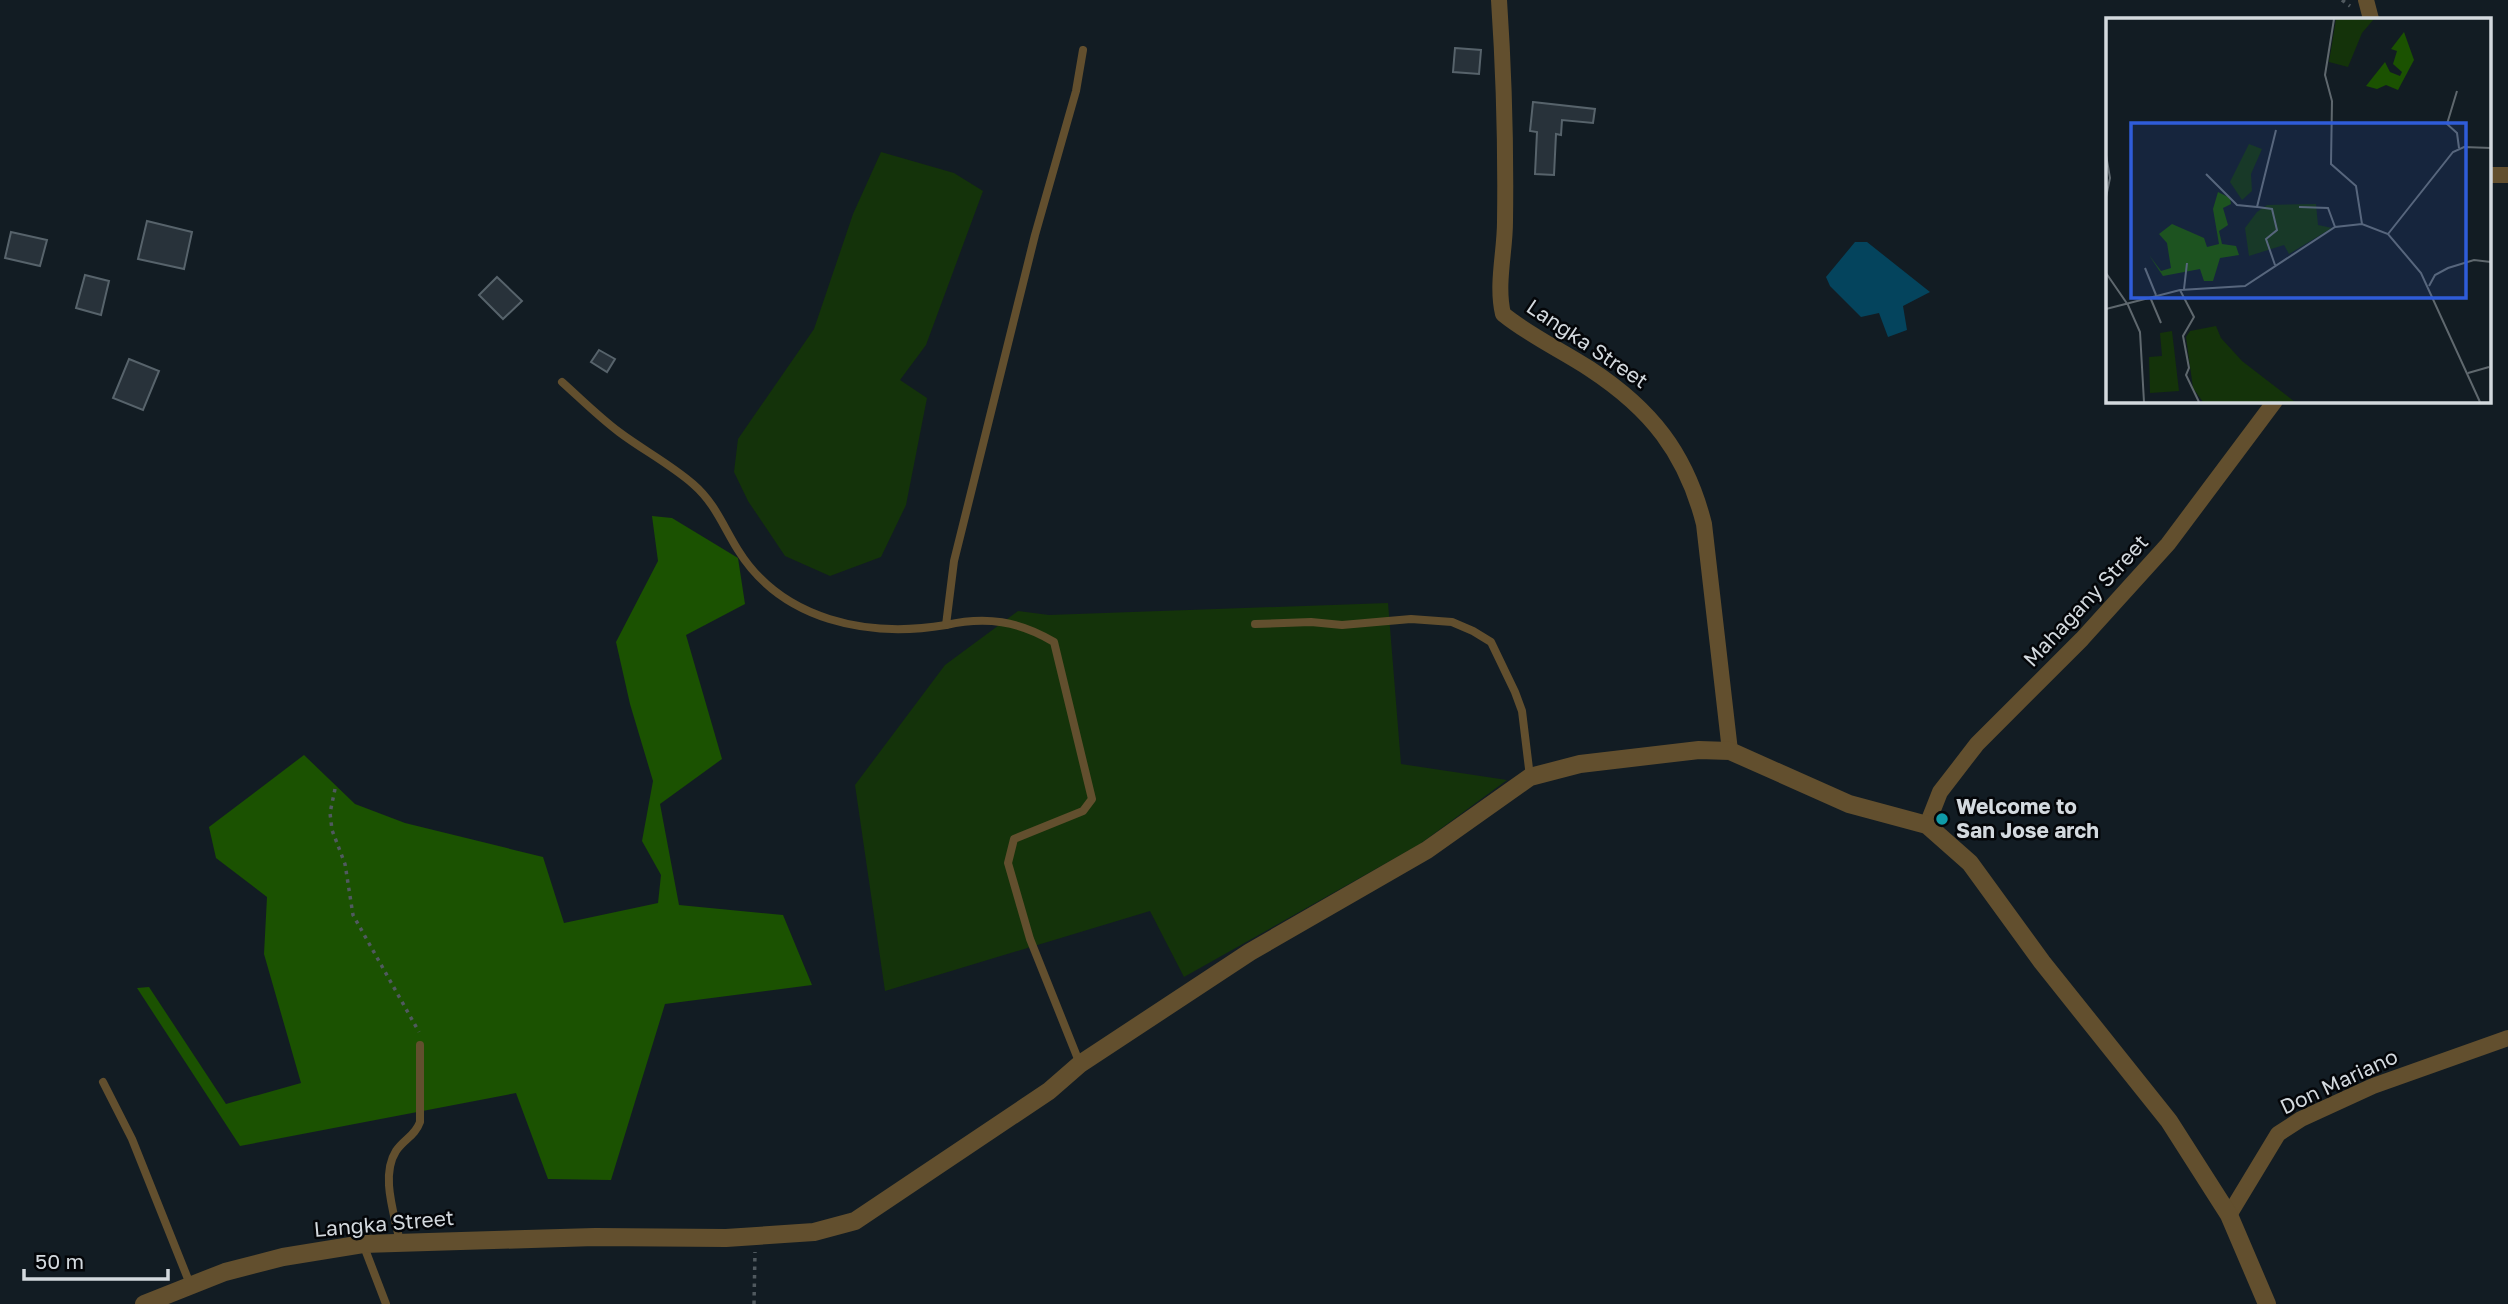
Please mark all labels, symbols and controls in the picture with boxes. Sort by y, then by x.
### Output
inset map [2106,18,2490,402]
street label: Langka Street [1522,293,1653,393]
street label: Mahagany Street [2017,529,2153,672]
place label: Welcome to San Jose arch [1956,793,2099,843]
marker: Welcome to San Jose arch [1934,811,1950,827]
street label: Don Mariano [2276,1043,2401,1120]
street label: Langka Street [313,1204,455,1242]
scale bar [24,1238,168,1282]
text: 50 m [35,1248,84,1274]

